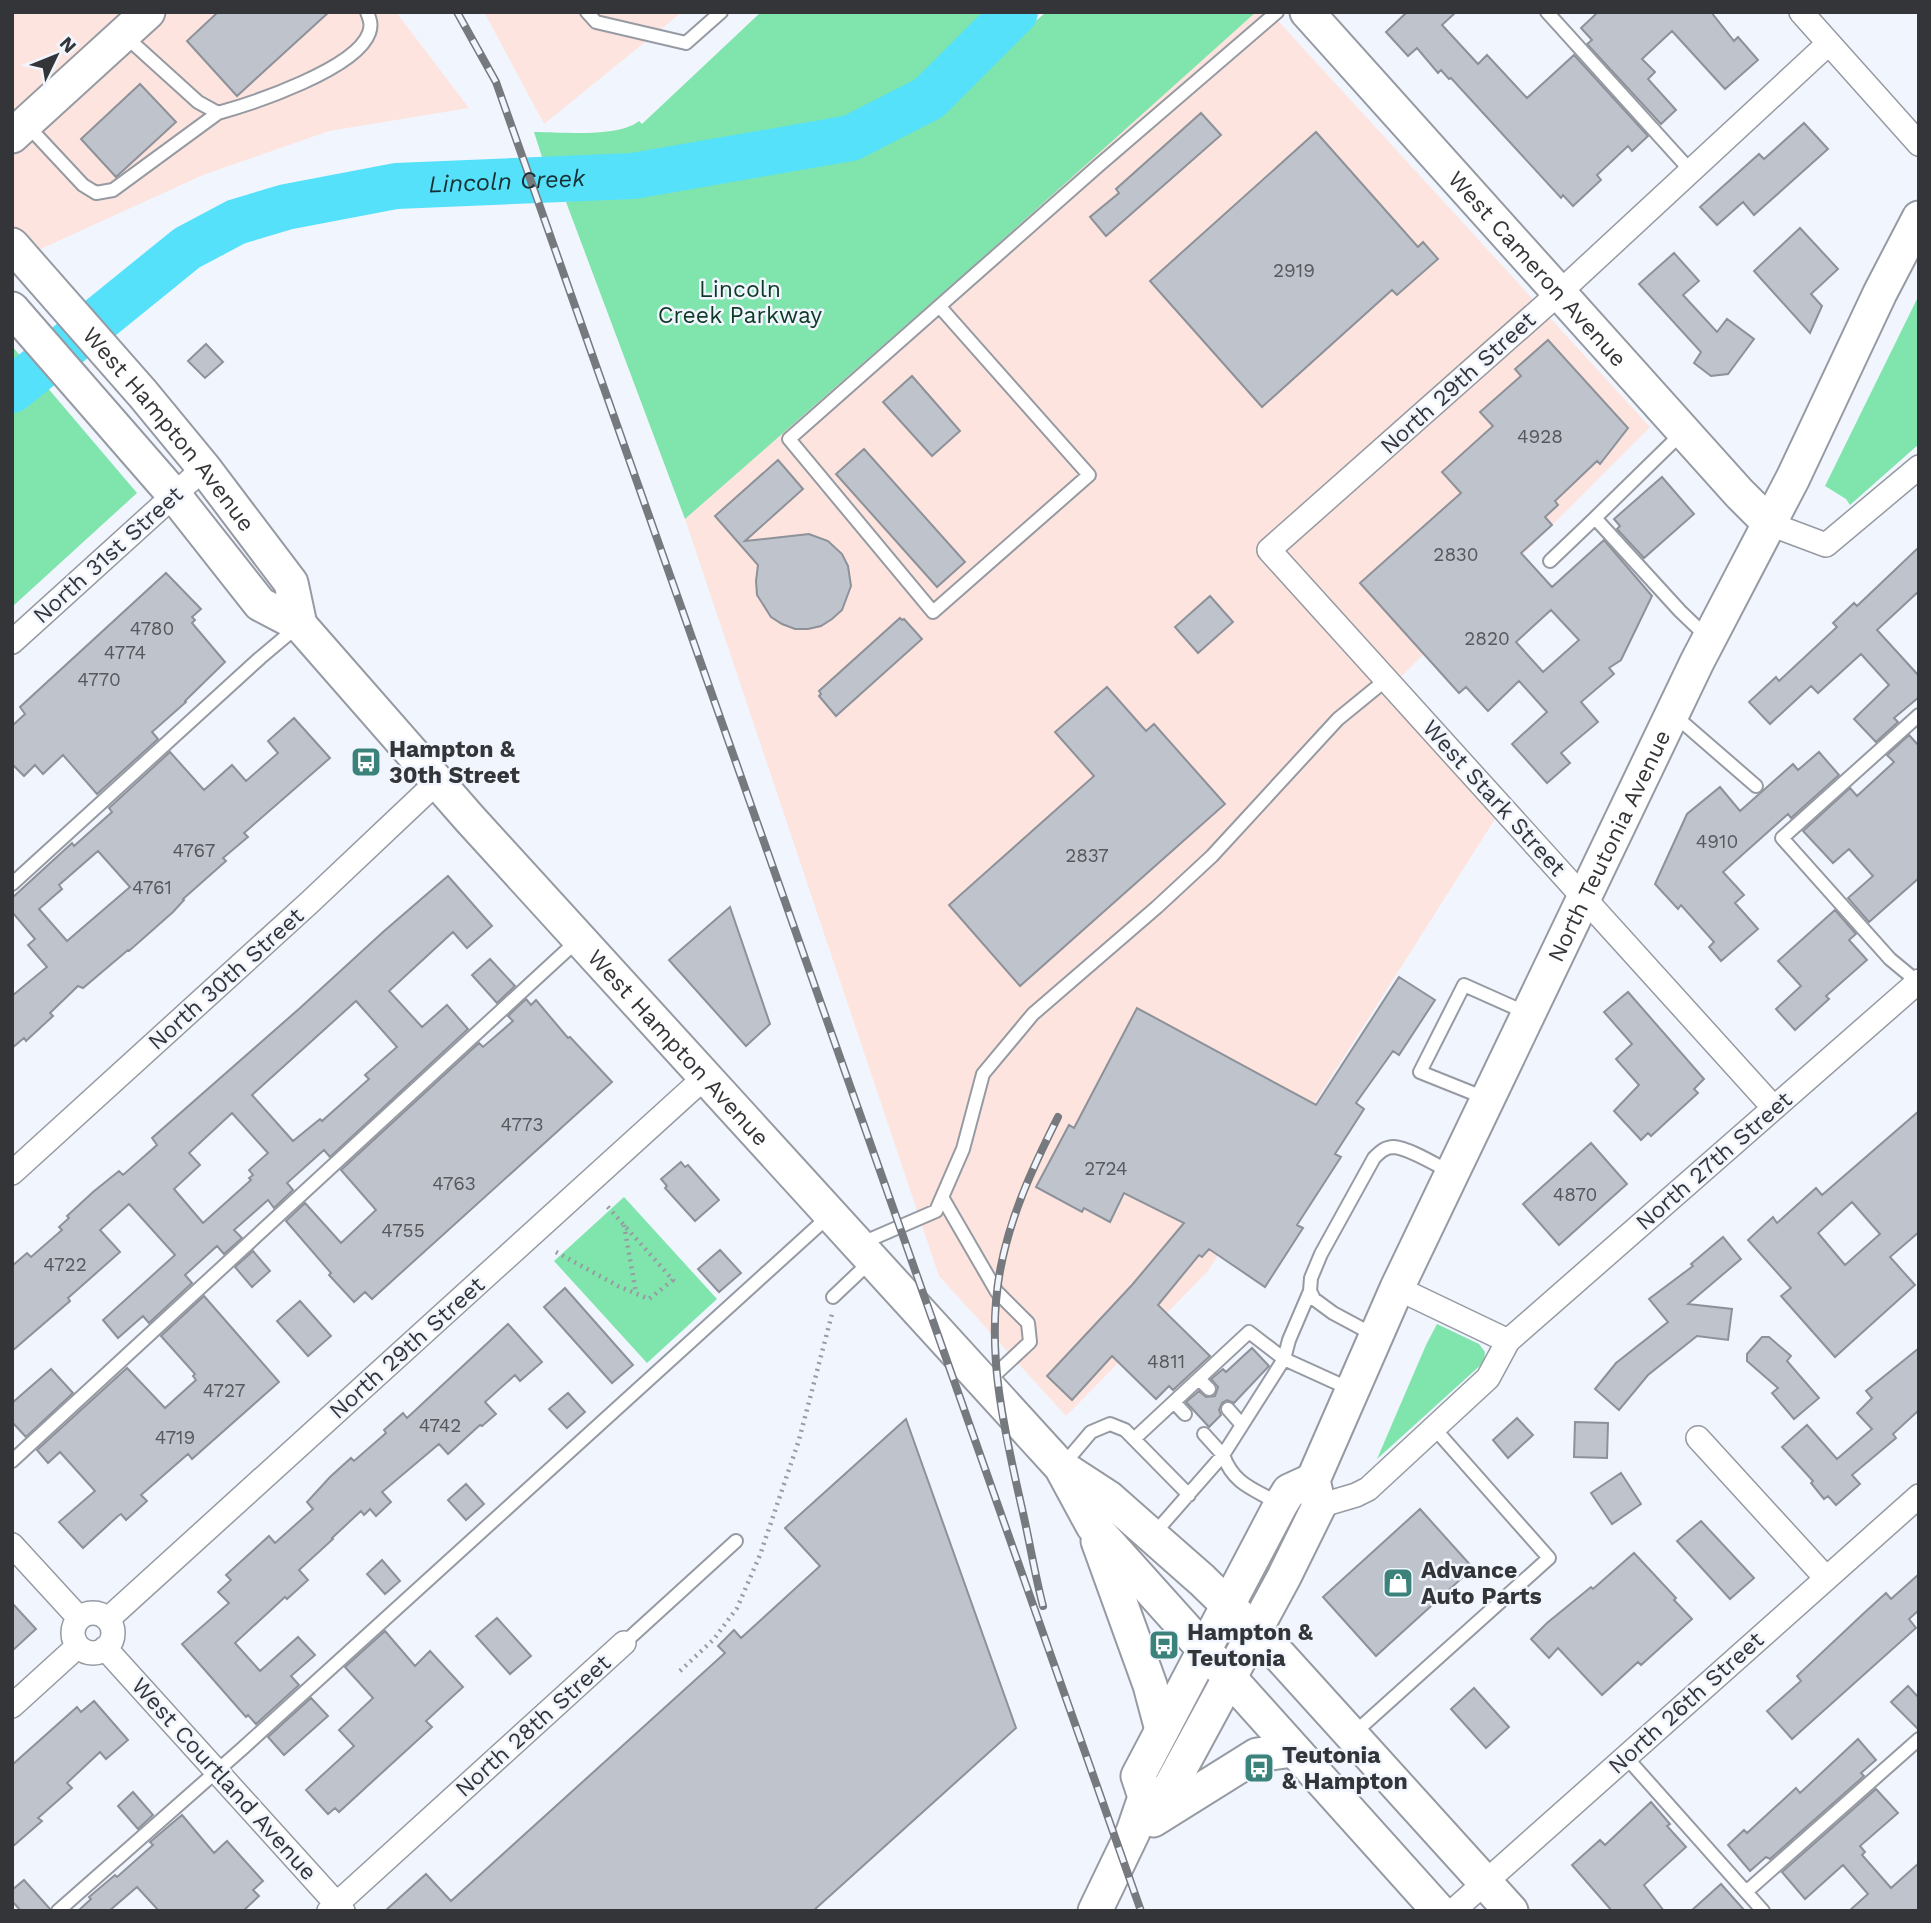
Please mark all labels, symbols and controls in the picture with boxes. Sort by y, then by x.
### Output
north arrow [21,21,91,91]
text: N [55,32,81,58]
water label: Lincoln Creek [428,164,587,199]
street label: West Cameron Avenue [1443,165,1632,372]
house number: 2919 [1273,259,1315,282]
park label: Lincoln Creek Parkway [658,276,822,329]
street label: North 29th Street [1375,306,1541,460]
street label: West Hampton Avenue [77,322,260,537]
house number: 4928 [1517,425,1563,448]
street label: North 31st Street [28,480,189,629]
house number: 2830 [1433,543,1479,566]
house number: 4780 [130,617,174,640]
house number: 2820 [1464,627,1510,650]
house number: 4774 [104,641,146,664]
house number: 4770 [77,668,121,691]
street label: West Stark Street [1417,714,1571,882]
street label: North Teutonia Avenue [1542,725,1676,966]
place label: Hampton & 30th Street [389,736,520,789]
bus stop icon: Hampton & 30th Street [349,745,383,779]
house number: 4910 [1696,830,1738,853]
house number: 4767 [173,839,215,862]
house number: 2837 [1065,844,1109,867]
house number: 4761 [132,876,172,899]
street label: North 30th Street [143,902,309,1056]
street label: West Hampton Avenue [582,944,775,1151]
street label: North 27th Street [1631,1086,1798,1236]
house number: 4773 [500,1113,544,1136]
house number: 2724 [1084,1157,1128,1180]
house number: 4763 [432,1172,476,1195]
house number: 4870 [1553,1183,1597,1206]
house number: 4755 [381,1219,425,1242]
house number: 4722 [43,1253,87,1276]
street label: North 29th Street [324,1271,490,1425]
house number: 4811 [1147,1350,1185,1373]
house number: 4727 [203,1379,245,1402]
house number: 4742 [419,1414,461,1437]
house number: 4719 [155,1426,195,1449]
place label: Advance Auto Parts [1421,1557,1542,1610]
shop icon: Advance Auto Parts [1381,1566,1415,1600]
place label: Hampton & Teutonia [1187,1619,1313,1672]
street label: North 26th Street [1603,1626,1769,1780]
bus stop icon: Hampton & Teutonia [1147,1628,1181,1662]
street label: North 28th Street [450,1649,616,1803]
street label: West Courtland Avenue [126,1672,322,1886]
place label: Teutonia & Hampton [1282,1742,1408,1795]
bus stop icon: Teutonia & Hampton [1242,1751,1276,1785]

